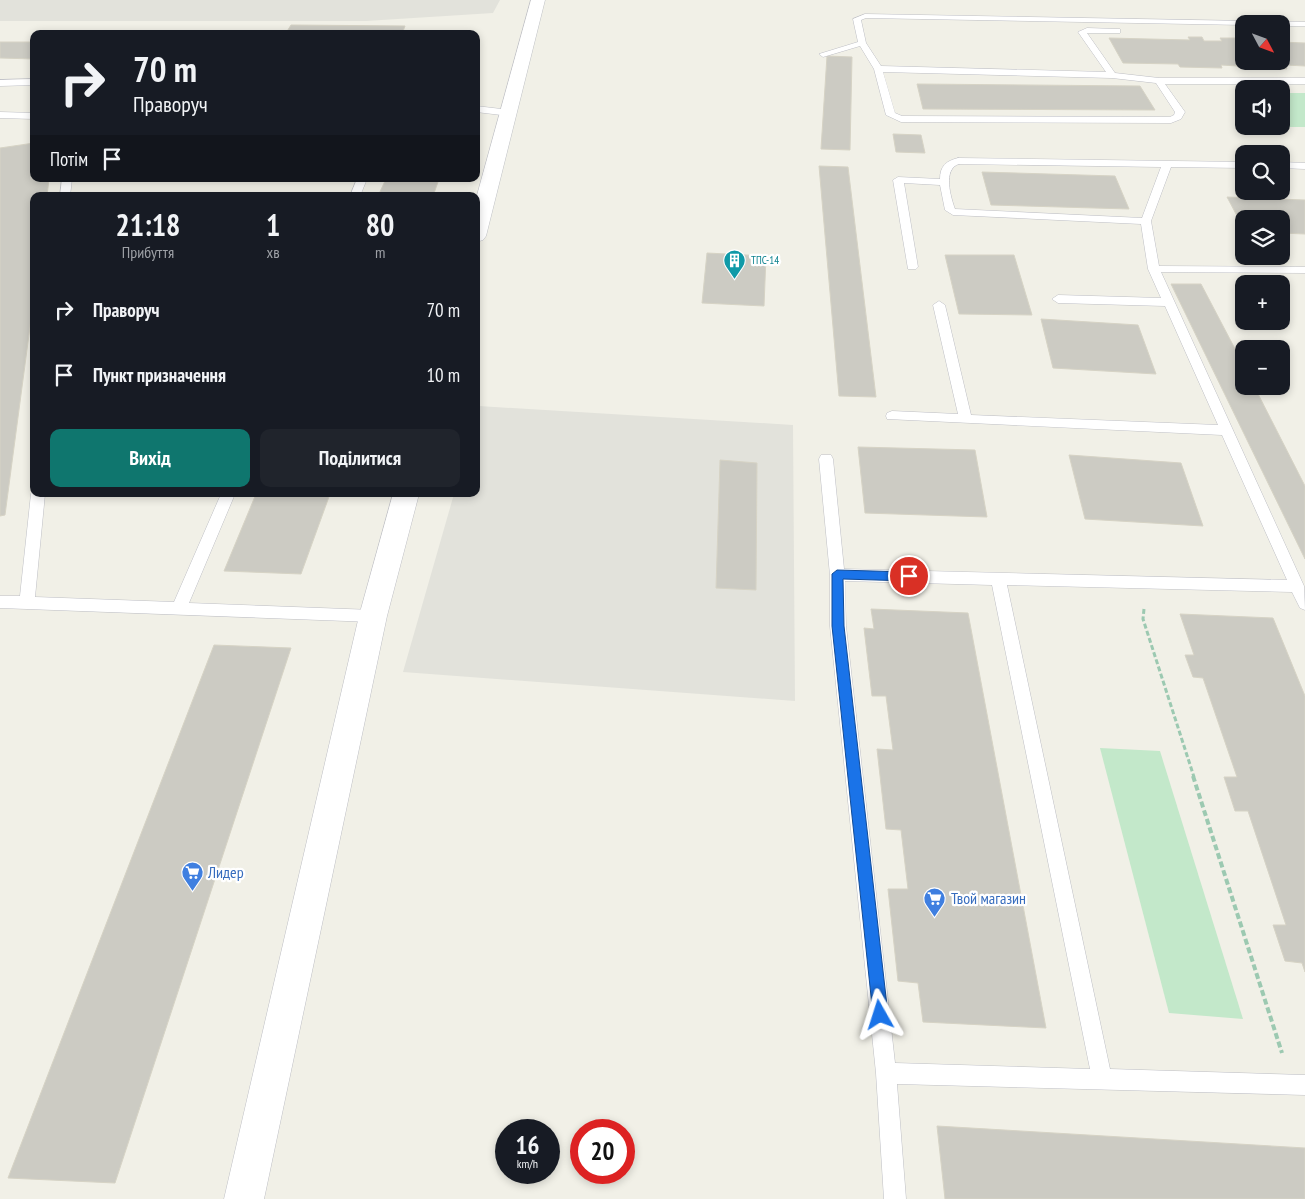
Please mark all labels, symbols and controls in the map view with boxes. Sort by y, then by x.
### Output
north arrow [1235,15,1290,70]
map controls [1235,15,1290,395]
text: 70 m [133,46,197,92]
icon: right [50,50,115,115]
button: sound [1235,80,1290,135]
text: Праворуч [133,90,208,118]
icon: arrive [98,145,126,173]
button: search [1235,145,1290,200]
text: Потім [50,147,88,171]
text: 21:18 [116,205,180,244]
text: 1 [266,205,280,244]
text: 80 [366,205,394,244]
button: layers [1235,210,1290,265]
text: Прибуття [122,242,174,262]
text: хв [267,242,280,262]
text: m [375,242,385,262]
building icon: ТПС-14 [723,248,747,279]
place label: ТПС-14 [751,253,779,267]
button: + [1235,275,1290,330]
icon: right [50,296,78,324]
text: Праворуч [93,298,160,322]
text: 70 m [427,298,460,322]
button: − [1235,340,1290,395]
icon: arrive [50,361,78,389]
text: Пункт призначення [93,363,226,387]
text: 10 m [427,363,460,387]
button: Вихід [50,429,250,487]
button: Поділитися [260,429,460,487]
pin [888,555,930,597]
icon: arrive [895,562,923,590]
supermarket icon: Лидер [180,860,204,891]
place label: Лидер [207,862,244,882]
supermarket icon: Твой магазин [923,886,947,917]
place label: Твой магазин [951,888,1026,908]
position arrow [853,988,905,1040]
speed limit sign: 20 [570,1119,635,1184]
text: 16 [516,1129,539,1161]
text: km/h [517,1156,538,1171]

